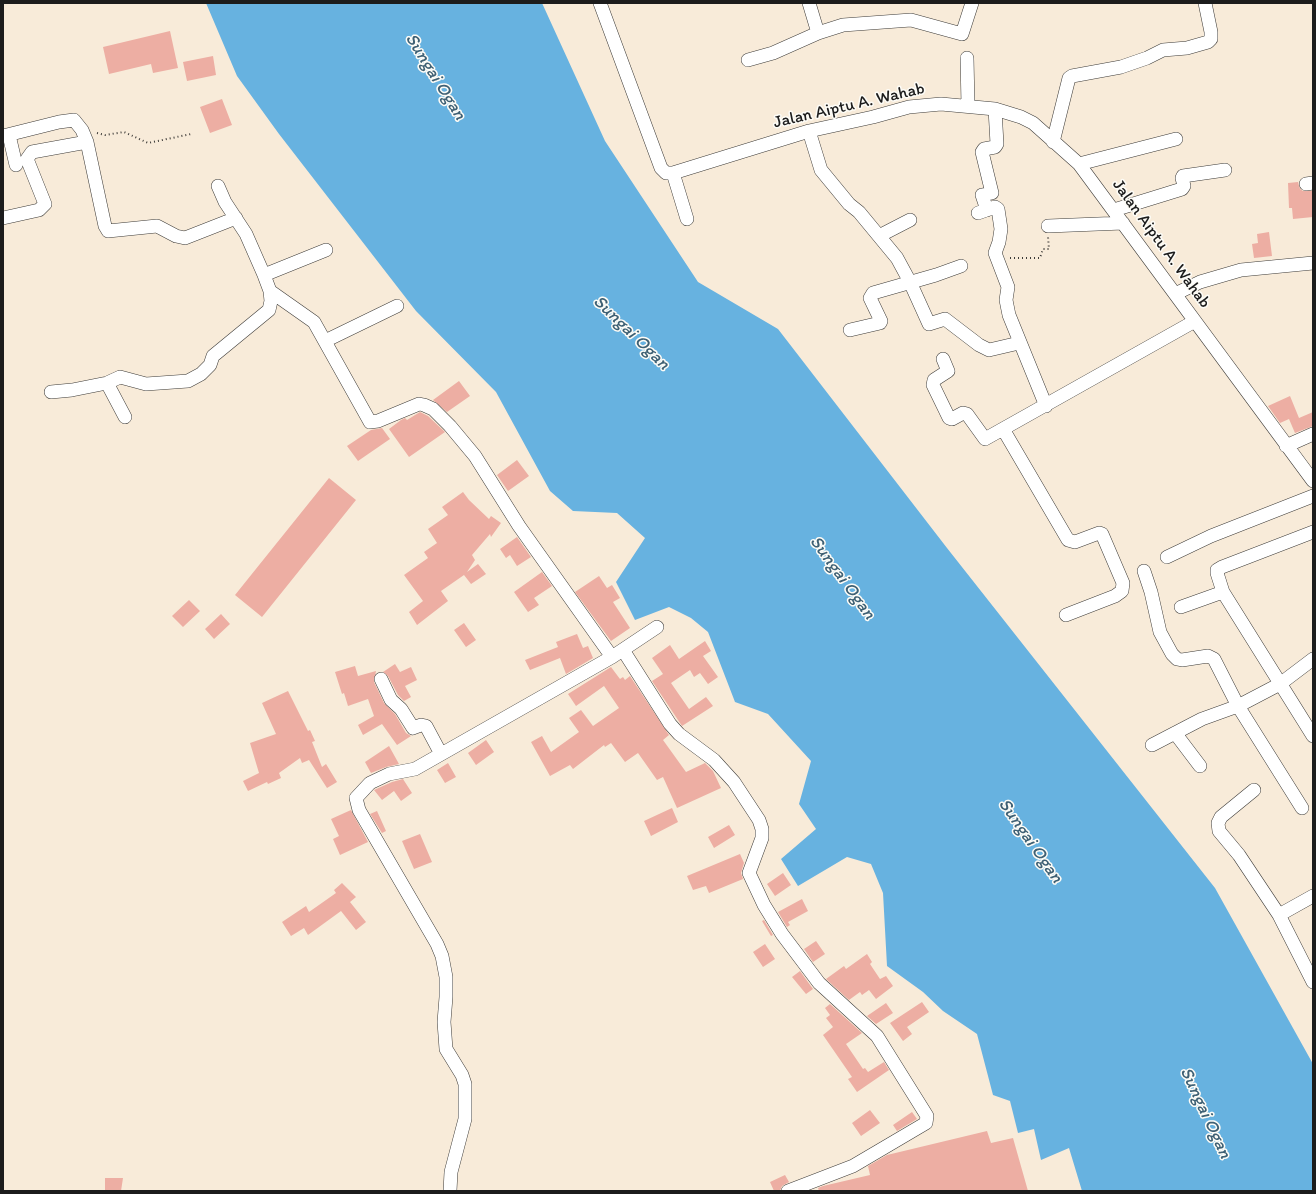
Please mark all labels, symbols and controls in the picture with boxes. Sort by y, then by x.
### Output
water label: Sungai Ogan [400,30,470,124]
street label: Jalan Aiptu A. Wahab [771,79,927,133]
street label: Jalan Aiptu A. Wahab [1107,175,1215,313]
water label: Sungai Ogan [588,291,674,375]
water label: Sungai Ogan [804,532,880,624]
water label: Sungai Ogan [993,795,1067,887]
water label: Sungai Ogan [1174,1064,1236,1162]

